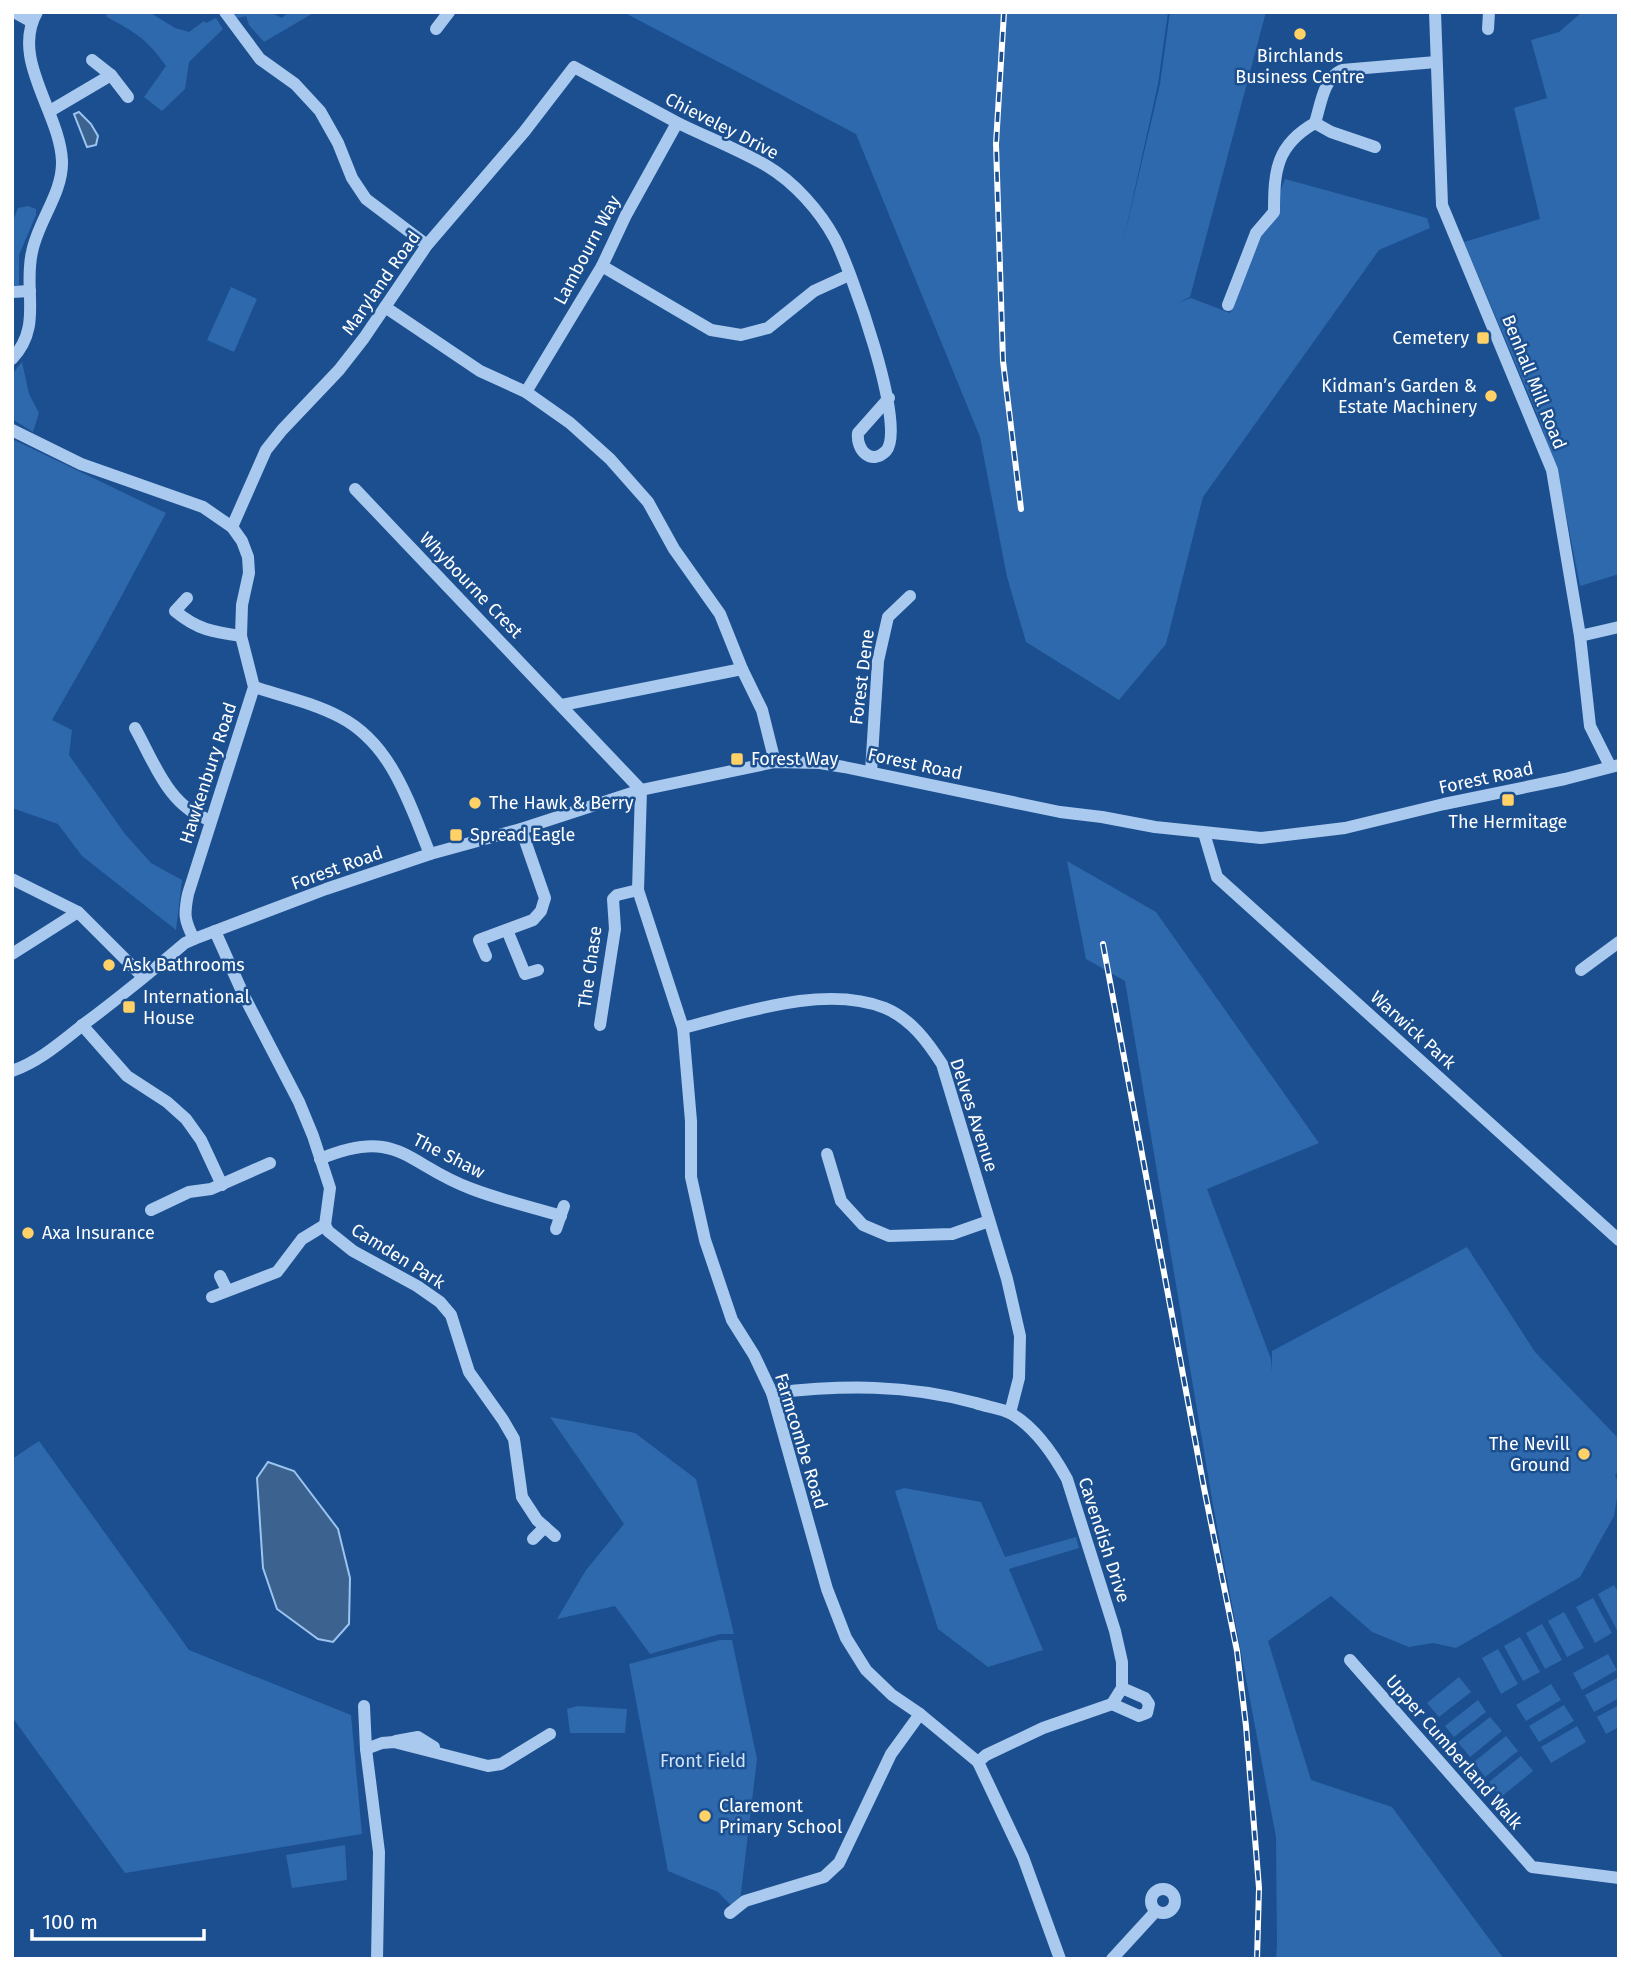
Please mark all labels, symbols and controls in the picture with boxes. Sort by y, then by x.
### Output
marker: Birchlands Business Centre [1292,26,1308,42]
place label: Birchlands Business Centre [1235,45,1365,88]
street label: Chieveley Drive [661,88,783,164]
street label: Lambourn Way [549,191,625,308]
street label: Maryland Road [337,227,425,339]
street label: Benhall Mill Road [1497,312,1571,452]
place label: Cemetery [1392,327,1469,349]
marker: Cemetery [1475,330,1491,346]
place label: Kidman’s Garden & Estate Machinery [1321,375,1477,418]
marker: Kidman’s Garden & Estate Machinery [1483,388,1499,404]
street label: Whybourne Crest [415,527,527,643]
street label: Forest Dene [845,628,879,726]
street label: Hawkenbury Road [175,699,241,847]
street label: Forest Road [866,743,964,785]
place label: Forest Way [751,748,838,770]
marker: Forest Way [729,751,745,767]
street label: Forest Road [1437,757,1535,799]
place label: The Hawk & Berry [489,792,634,814]
marker: The Hermitage [1500,792,1516,808]
marker: The Hawk & Berry [467,795,483,811]
place label: The Hermitage [1449,811,1567,833]
place label: Spread Eagle [470,824,575,846]
marker: Spread Eagle [448,827,464,843]
street label: Forest Road [288,841,386,895]
street label: The Chase [573,925,607,1009]
place label: Ask Bathrooms [123,954,245,976]
marker: Ask Bathrooms [101,957,117,973]
place label: International House [143,986,250,1029]
street label: Warwick Park [1366,986,1461,1075]
marker: International House [121,999,137,1015]
street label: Delves Avenue [945,1055,1003,1175]
street label: The Shaw [410,1129,489,1183]
street label: Camden Park [347,1218,450,1294]
place label: Axa Insurance [42,1222,155,1244]
marker: Axa Insurance [20,1225,36,1241]
street label: Farmcombe Road [770,1370,832,1512]
place label: The Nevill Ground [1489,1433,1570,1476]
marker: The Nevill Ground [1576,1446,1592,1462]
street label: Cavendish Drive [1073,1475,1135,1605]
street label: Upper Cumberland Walk [1381,1670,1528,1834]
park label: Front Field [660,1750,746,1772]
place label: Claremont Primary School [719,1795,842,1838]
marker: Claremont Primary School [697,1808,713,1824]
scale bar [32,1898,203,1942]
text: 100 m [42,1909,98,1935]

